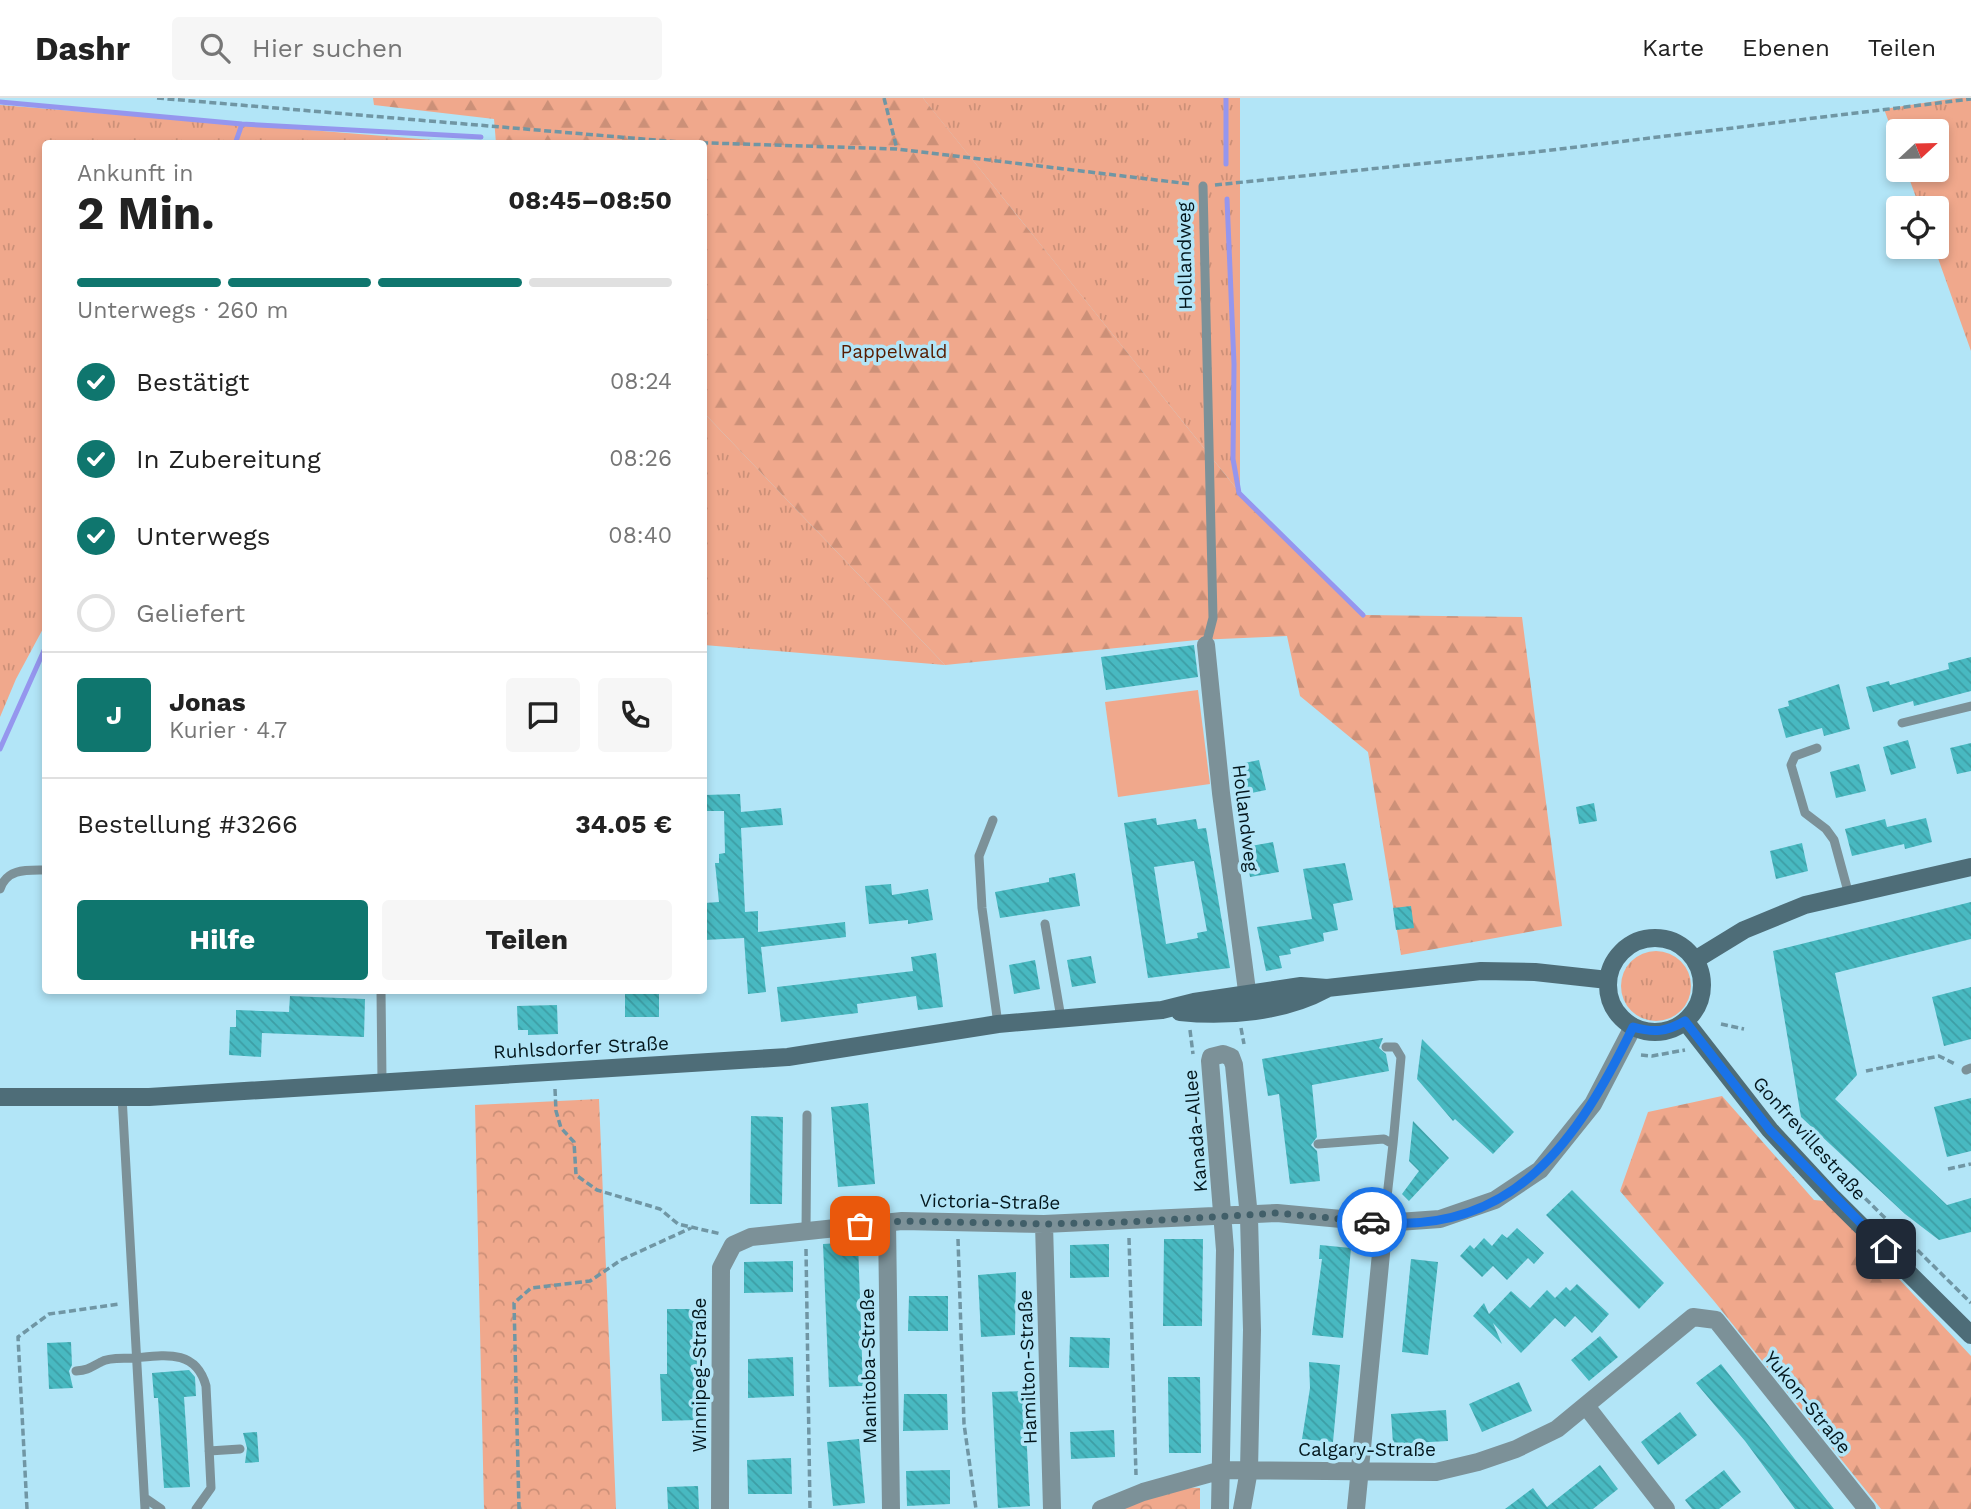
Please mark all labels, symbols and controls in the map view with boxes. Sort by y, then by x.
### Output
search box [172,17,662,80]
text: Dashr [35,29,130,68]
icon: search [196,29,234,67]
text: Hier suchen [252,33,403,63]
text: Karte [1642,34,1704,62]
text: Ebenen [1742,34,1830,62]
text: Teilen [1868,34,1936,62]
north arrow [1886,119,1950,182]
map controls [1886,119,1949,259]
text: Ankunft in [77,160,193,187]
text: 08:45–08:50 [508,185,672,215]
text: 2 Min. [77,186,215,240]
button: locate [1886,196,1949,259]
street label: Hollandweg [1172,201,1197,310]
text: Unterwegs · 260 m [77,297,288,324]
park label: Pappelwald [841,340,947,363]
icon: check [77,363,115,401]
text: Bestätigt [136,367,249,397]
text: 08:24 [610,368,672,395]
icon: check [77,440,115,478]
text: In Zubereitung [136,444,321,474]
text: 08:26 [609,445,672,472]
icon: check [77,517,115,555]
text: Unterwegs [136,521,271,551]
text: 08:40 [608,522,672,549]
text: Geliefert [136,598,245,628]
button: chat [506,678,580,752]
button: phone [598,678,672,752]
text: Jonas [169,687,246,717]
text: J [106,700,122,730]
text: Kurier · 4.7 [169,717,287,744]
street label: Hollandweg [1228,763,1264,874]
text: Bestellung #3266 [77,809,298,839]
text: 34.05 € [575,809,672,839]
button: Hilfe [77,900,368,980]
button: Teilen [382,900,672,980]
street label: Ruhlsdorfer Straße [493,1031,669,1064]
street label: Kanada-Allee [1179,1069,1212,1193]
street label: Gonfrevillestraße [1748,1072,1871,1205]
courier [1337,1187,1407,1257]
street label: Victoria-Straße [919,1189,1061,1214]
pin [830,1196,890,1256]
icon: car [1353,1203,1391,1241]
icon: bag [841,1207,879,1245]
pin [1856,1219,1916,1279]
icon: home [1867,1230,1905,1268]
street label: Manitoba-Straße [856,1288,881,1444]
street label: Hamilton-Straße [1013,1289,1042,1445]
street label: Winnipeg-Straße [688,1297,711,1453]
street label: Yukon-Straße [1759,1346,1856,1458]
street label: Calgary-Straße [1298,1438,1436,1461]

